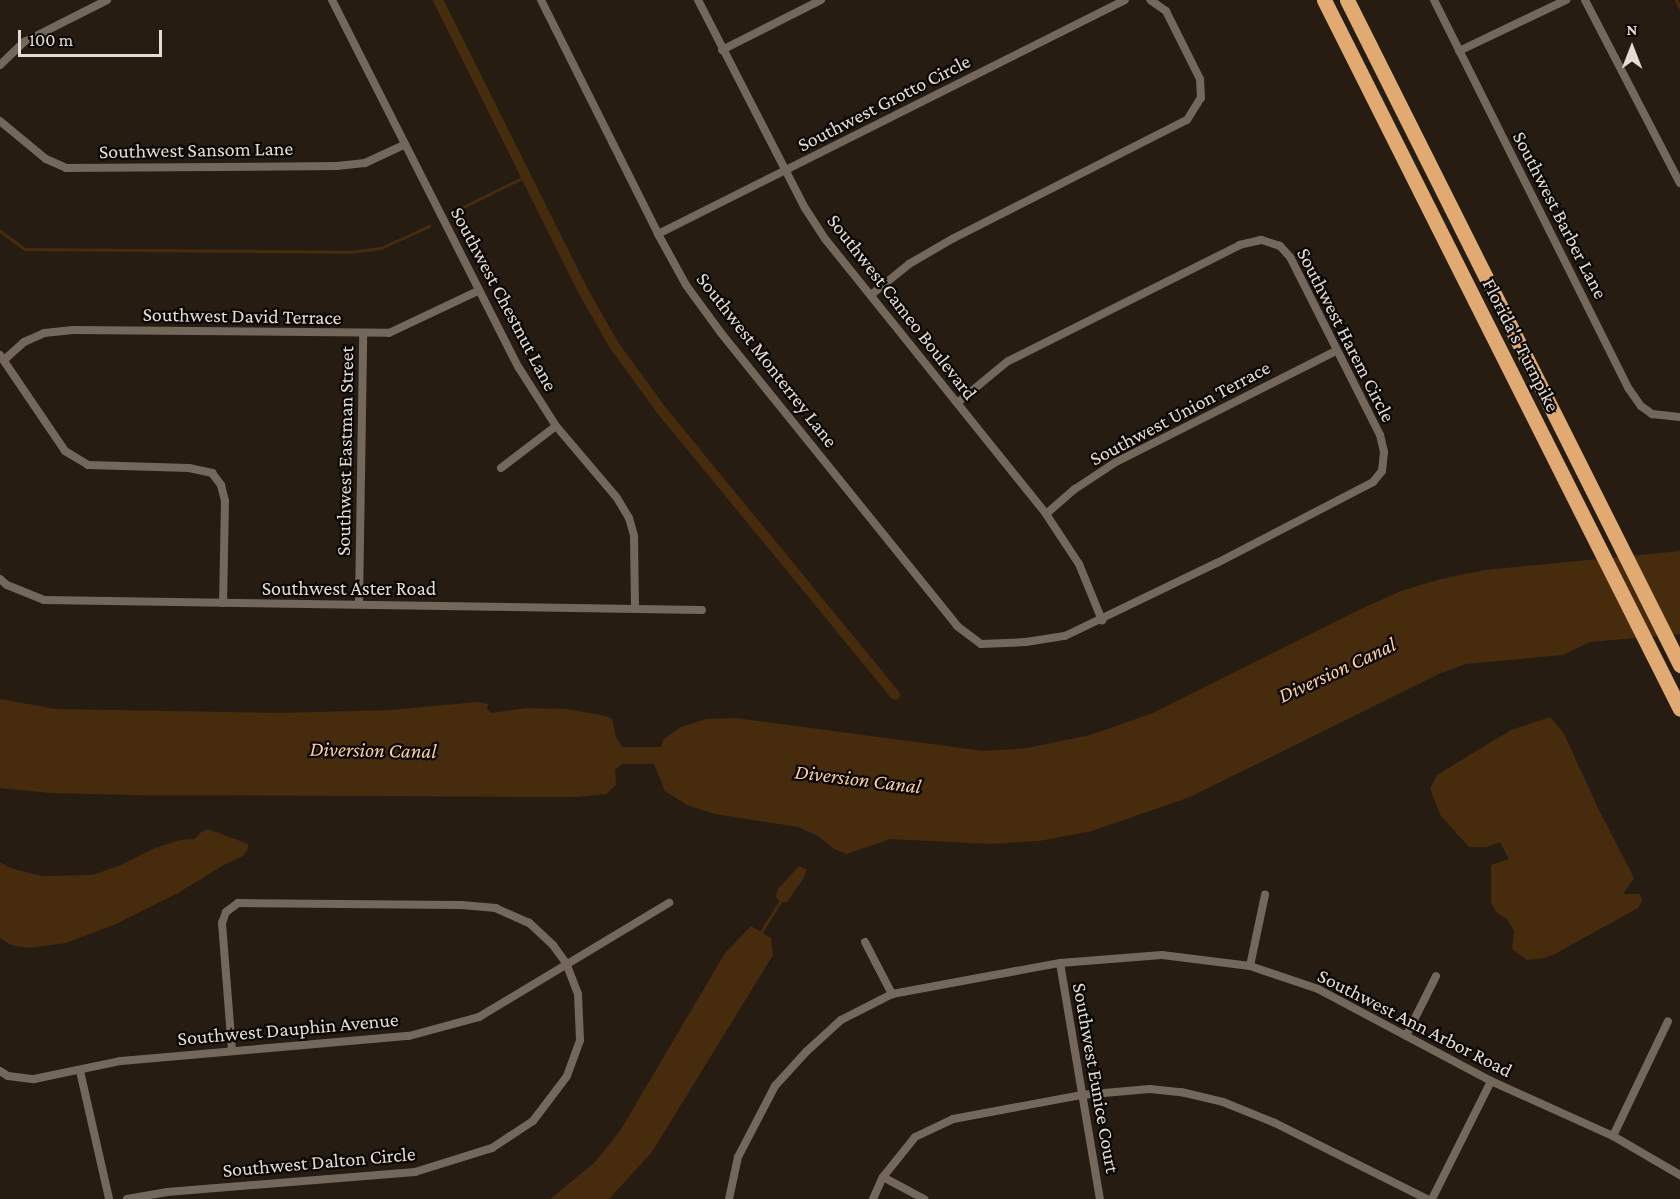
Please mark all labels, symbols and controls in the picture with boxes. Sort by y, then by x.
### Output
scale bar [21,18,165,56]
north arrow [1602,18,1662,78]
text: N [1627,21,1637,38]
text: 100 m [29,30,73,50]
street label: Southwest Grotto Circle [794,49,974,157]
street label: Southwest Barber Lane [1507,127,1613,303]
street label: Southwest Sansom Lane [99,136,293,164]
street label: Southwest Chestnut Lane [445,203,563,395]
street label: Southwest Cameo Boulevard [822,209,982,405]
street label: Southwest Harem Circle [1292,244,1400,426]
street label: Southwest Monterrey Lane [691,268,843,452]
street label: Florida's Turnpike [1477,274,1565,416]
street label: Southwest David Terrace [142,302,342,330]
street label: Southwest Eastman Street [331,346,359,556]
street label: Southwest Union Terrace [1086,355,1274,471]
street label: Southwest Aster Road [262,576,436,600]
water label: Diversion Canal [1274,632,1400,708]
water label: Diversion Canal [309,736,437,764]
water label: Diversion Canal [793,759,923,799]
street label: Southwest Ann Arbor Road [1314,963,1516,1083]
street label: Southwest Eunice Court [1067,981,1125,1175]
street label: Southwest Dauphin Avenue [176,1007,400,1051]
street label: Southwest Dalton Circle [222,1142,416,1182]

